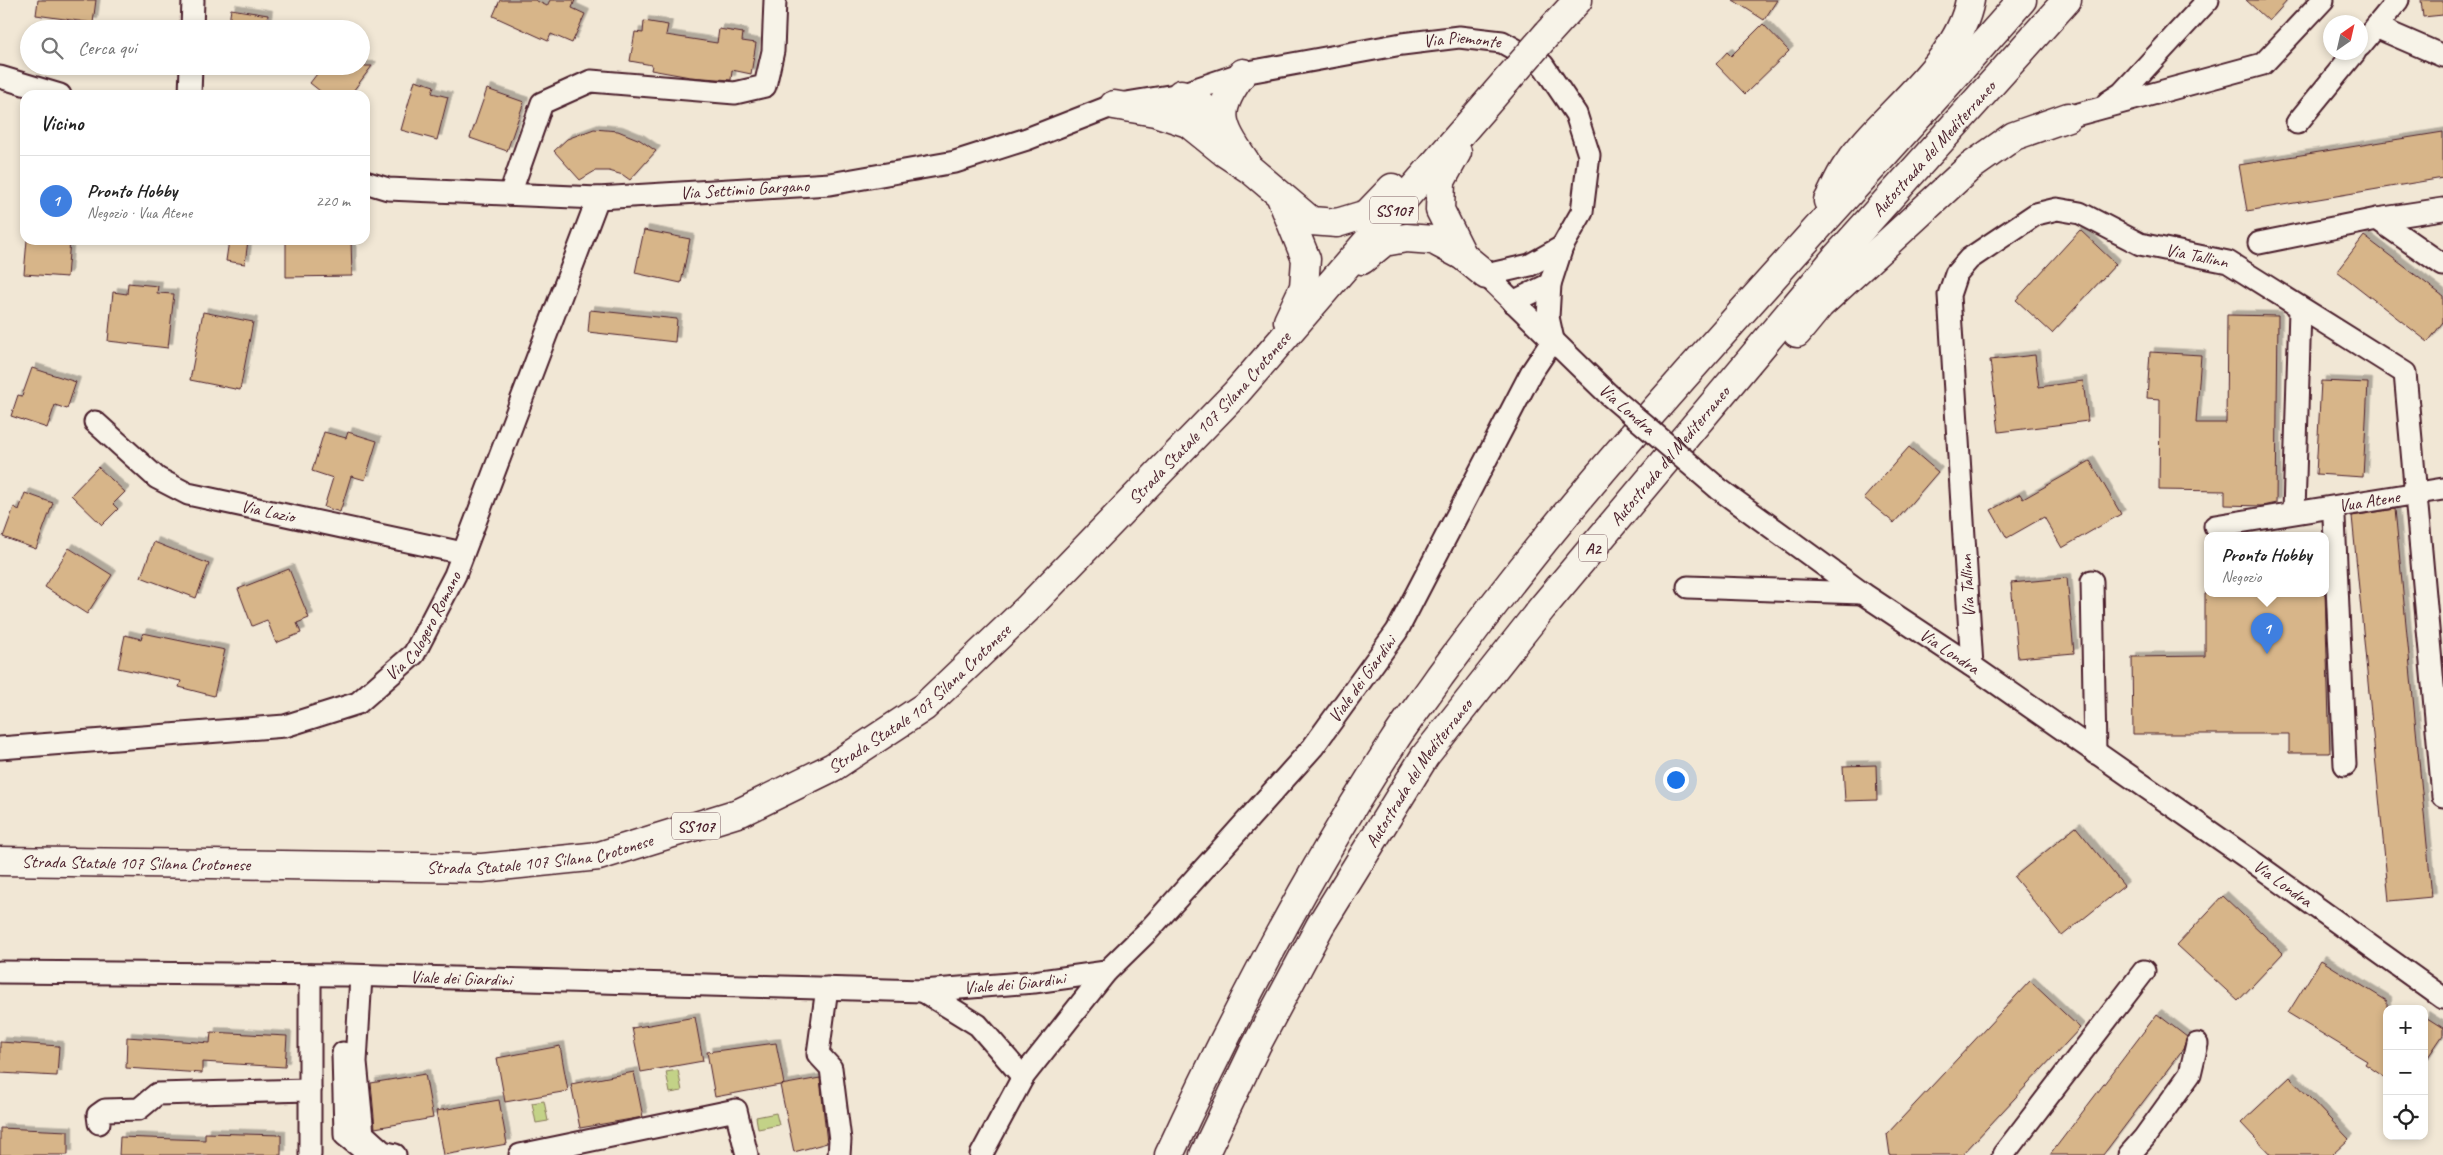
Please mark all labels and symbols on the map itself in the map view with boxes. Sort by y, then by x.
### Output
north arrow [2323,15,2368,60]
street label: Via Piemonte [1422,26,1503,53]
street label: Autostrada del Mediterraneo [1867,75,2001,221]
street label: Via Settimio Gargano [679,174,811,204]
road number: SS107 [1370,196,1418,224]
street label: Via Tallinn [2164,239,2231,273]
street label: Strada Statale 107 Silana Crotonese [1123,326,1296,509]
street label: Via Londra [1594,379,1660,440]
street label: Autostrada del Mediterraneo [1605,380,1736,530]
street label: Vua Atene [2337,485,2402,517]
street label: Via Lazio [239,495,298,528]
road number: A2 [1579,534,1607,562]
street label: Via Tallinn [1954,553,1980,618]
street label: Via Calogero Romano [380,566,467,685]
pin: 1 [2251,613,2283,654]
street label: Strada Statale 107 Silana Crotonese [824,619,1016,778]
street label: Via Londra [1915,623,1985,680]
street label: Viale dei Giardini [1323,629,1402,727]
street label: Autostrada del Mediterraneo [1360,693,1478,851]
your location [1663,767,1689,793]
road number: SS107 [672,812,720,839]
street label: Strada Statale 107 Silana Crotonese [426,829,656,879]
street label: Strada Statale 107 Silana Crotonese [22,850,252,876]
street label: Via Londra [2249,855,2317,912]
street label: Viale dei Giardini [410,966,515,991]
street label: Viale dei Giardini [963,966,1069,999]

